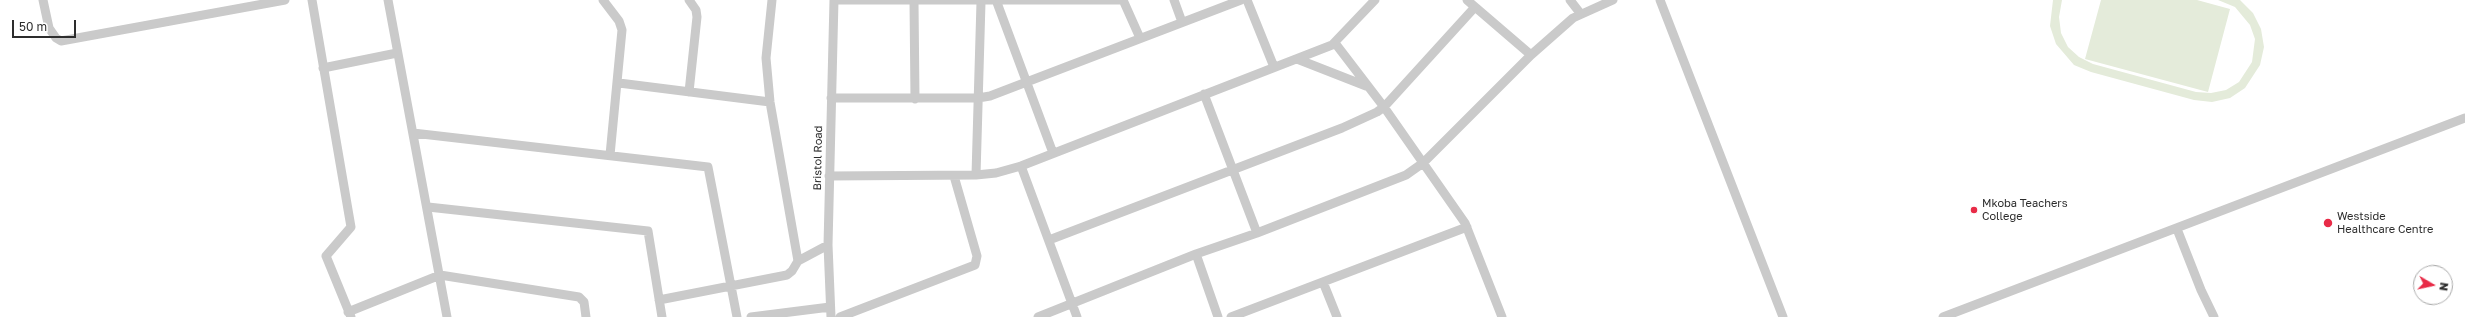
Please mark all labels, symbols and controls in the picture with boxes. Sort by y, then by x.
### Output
scale bar [14,12,78,38]
text: 50 m [19,19,47,34]
street label: Bristol Road [811,126,825,190]
place label: Mkoba Teachers College [1982,197,2067,223]
marker: Mkoba Teachers College [1969,205,1979,215]
place label: Westside Healthcare Centre [2337,210,2433,236]
marker: Westside Healthcare Centre [2322,217,2334,229]
north arrow [2413,265,2453,305]
text: N [2437,282,2451,292]

